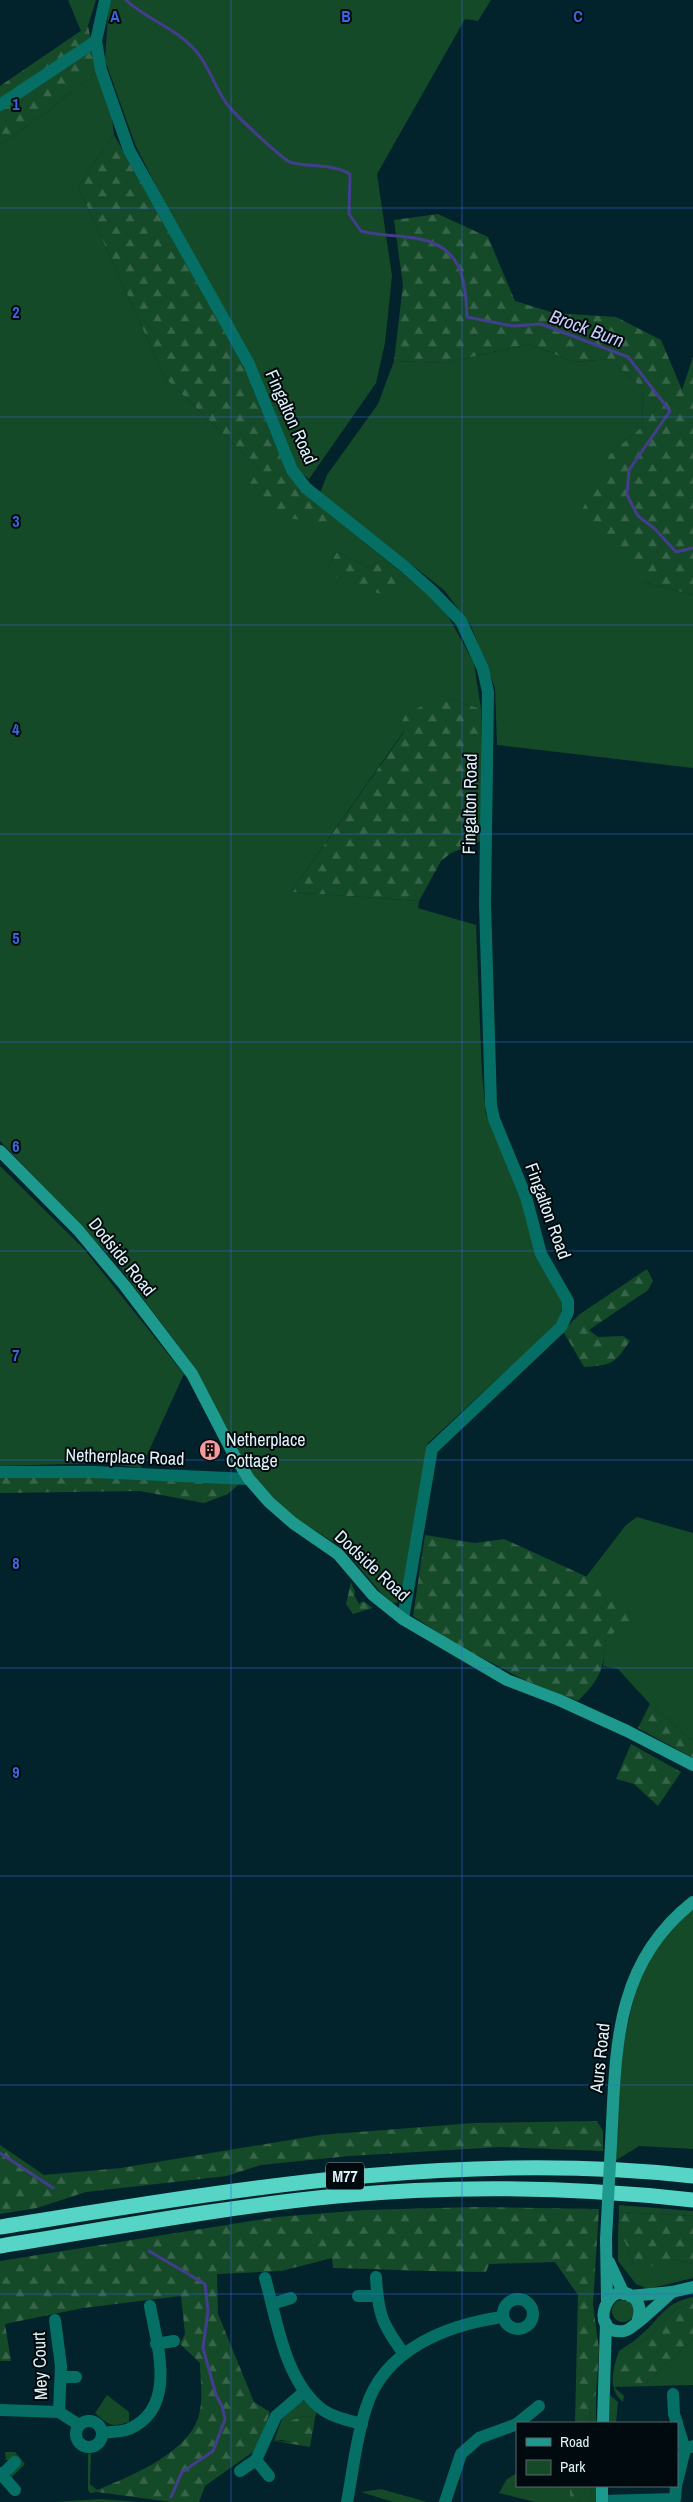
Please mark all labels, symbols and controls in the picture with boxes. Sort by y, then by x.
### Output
text: A [110,5,120,27]
text: B [341,5,351,27]
text: C [573,5,583,27]
text: 1 [12,93,20,115]
text: 2 [12,301,20,323]
water label: Brock Burn [546,303,628,353]
street label: Fingalton Road [260,366,323,468]
text: 3 [12,510,20,532]
text: 4 [12,718,20,740]
street label: Fingalton Road [456,753,483,855]
text: 5 [12,927,20,949]
text: 6 [12,1135,20,1157]
street label: Fingalton Road [519,1159,577,1263]
street label: Dodside Road [83,1212,162,1301]
text: 7 [12,1344,20,1366]
place label: Netherplace Cottage [226,1427,306,1473]
building icon: Netherplace Cottage [198,1438,222,1462]
street label: Netherplace Road [65,1442,185,1471]
street label: Dodside Road [329,1524,415,1607]
text: 8 [12,1552,20,1574]
text: 9 [12,1761,20,1783]
street label: Aurs Road [583,2022,616,2095]
road number: M77 [326,2162,364,2190]
street label: Mey Court [26,2332,53,2400]
legend [516,2422,678,2487]
text: Road [560,2431,589,2452]
text: Park [560,2456,586,2477]

